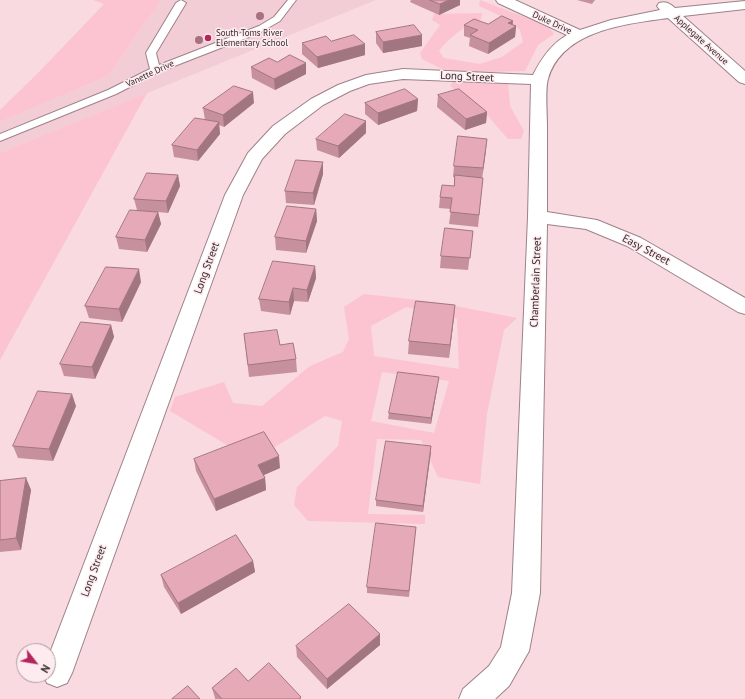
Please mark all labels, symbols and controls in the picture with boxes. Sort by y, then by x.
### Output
street label: Duke Drive [531,9,573,37]
street label: Applegate Avenue [672,13,730,67]
place label: South Toms River Elementary School [216,28,288,49]
marker: South Toms River Elementary School [203,33,213,43]
street label: Vanette Drive [124,58,176,90]
street label: Long Street [440,69,494,85]
street label: Easy Street [620,232,672,268]
street label: Chamberlain Street [528,236,544,328]
street label: Long Street [192,240,222,296]
street label: Long Street [79,543,109,599]
north arrow [16,643,56,683]
text: N [38,662,53,675]

